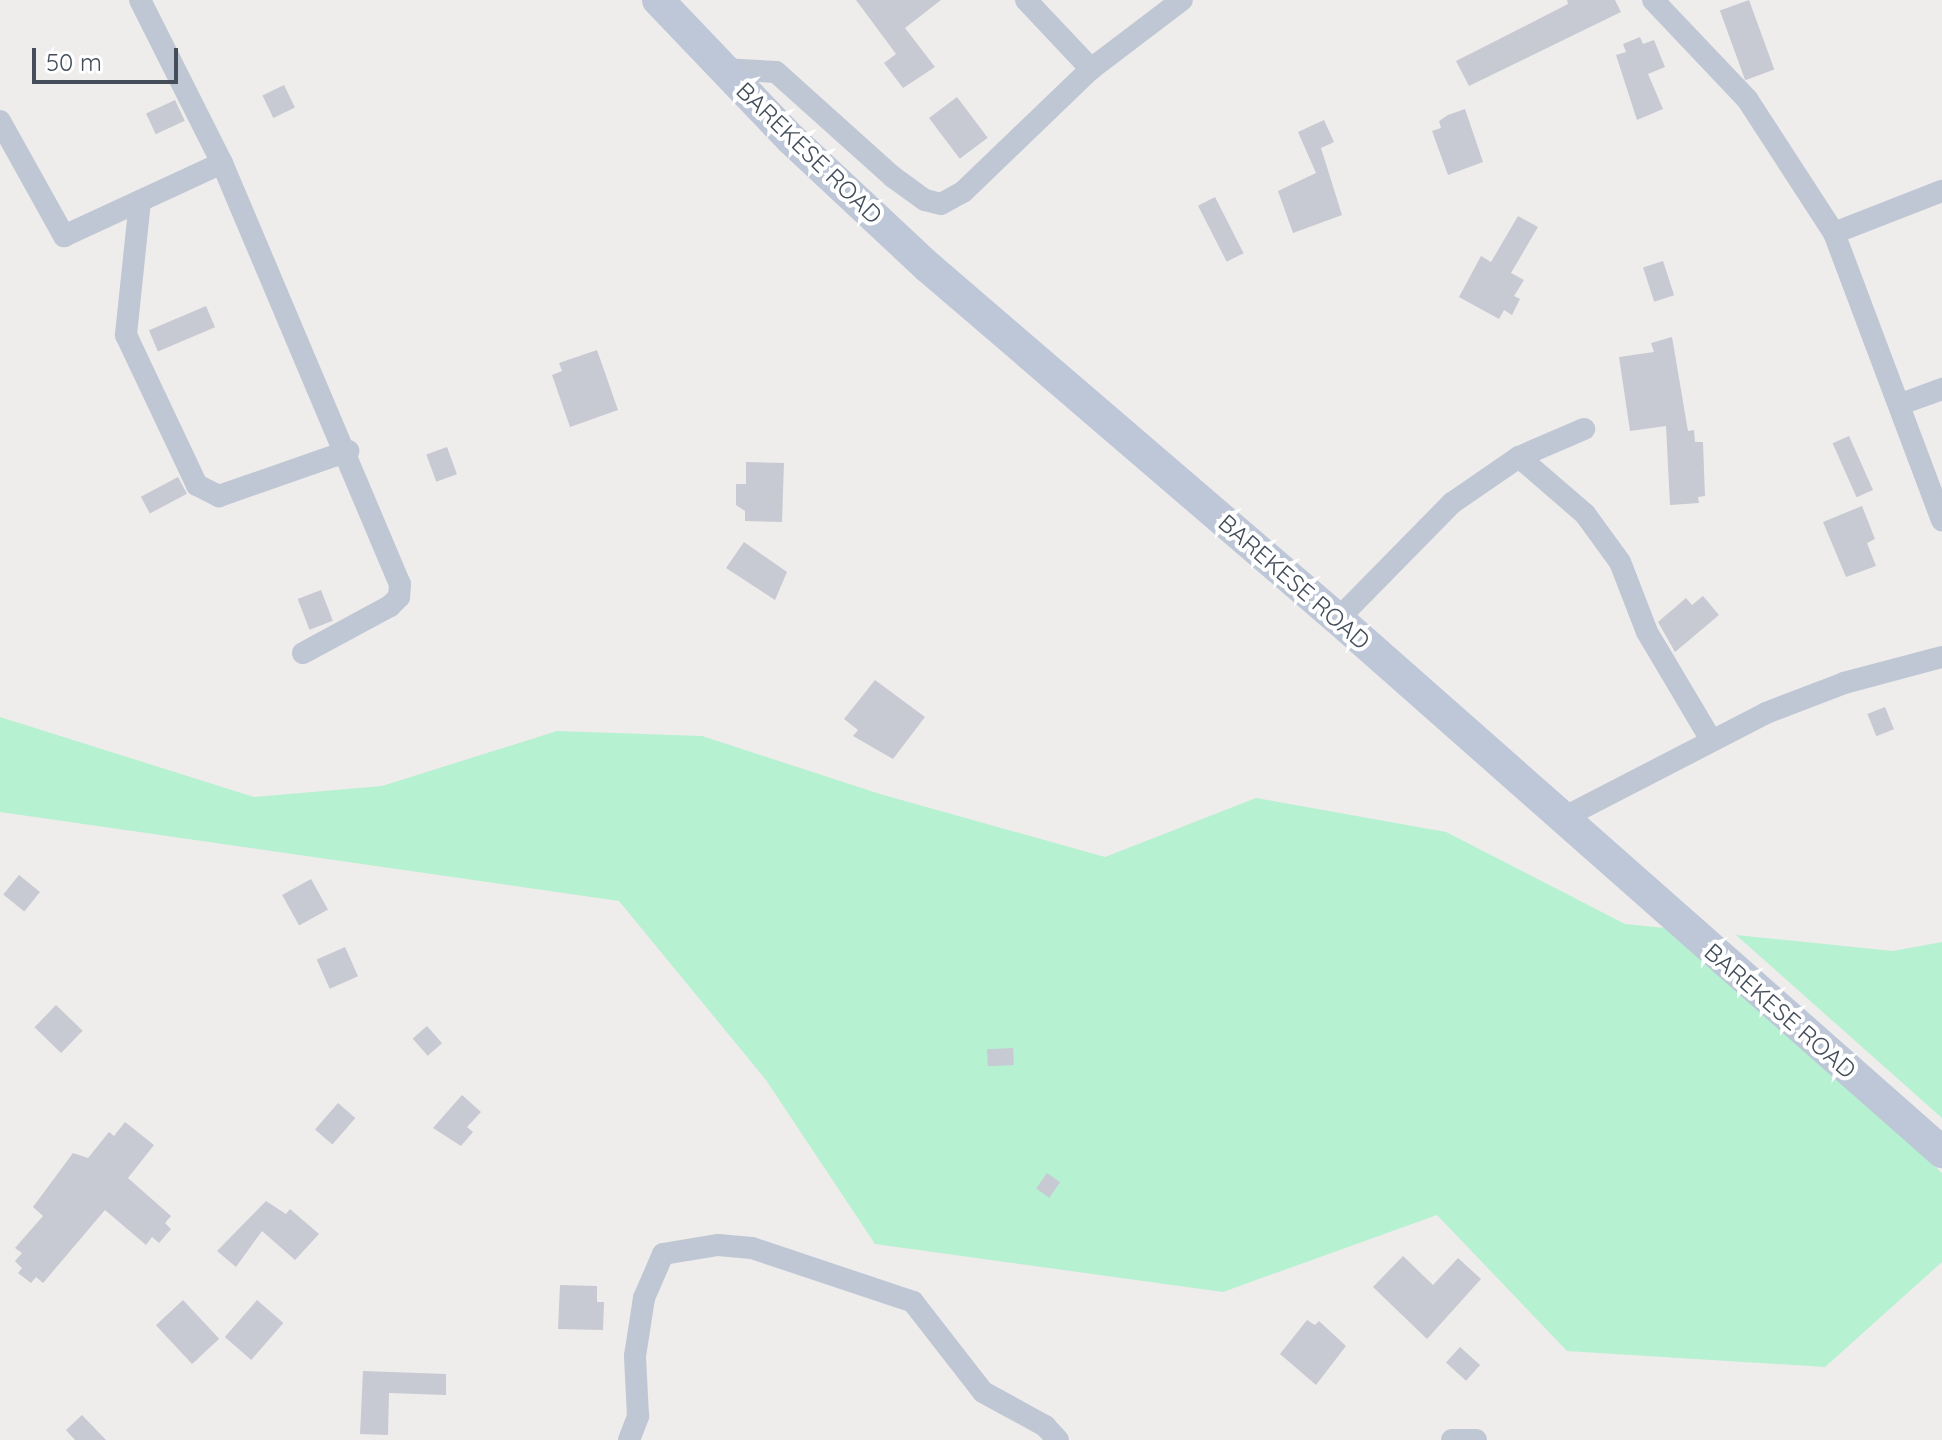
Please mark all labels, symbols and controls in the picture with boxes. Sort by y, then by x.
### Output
scale bar [36,32,182,82]
text: 50 m [46,47,102,77]
street label: BAREKESE ROAD [730,76,888,230]
street label: BAREKESE ROAD [1212,508,1376,656]
street label: BAREKESE ROAD [1698,937,1862,1085]

